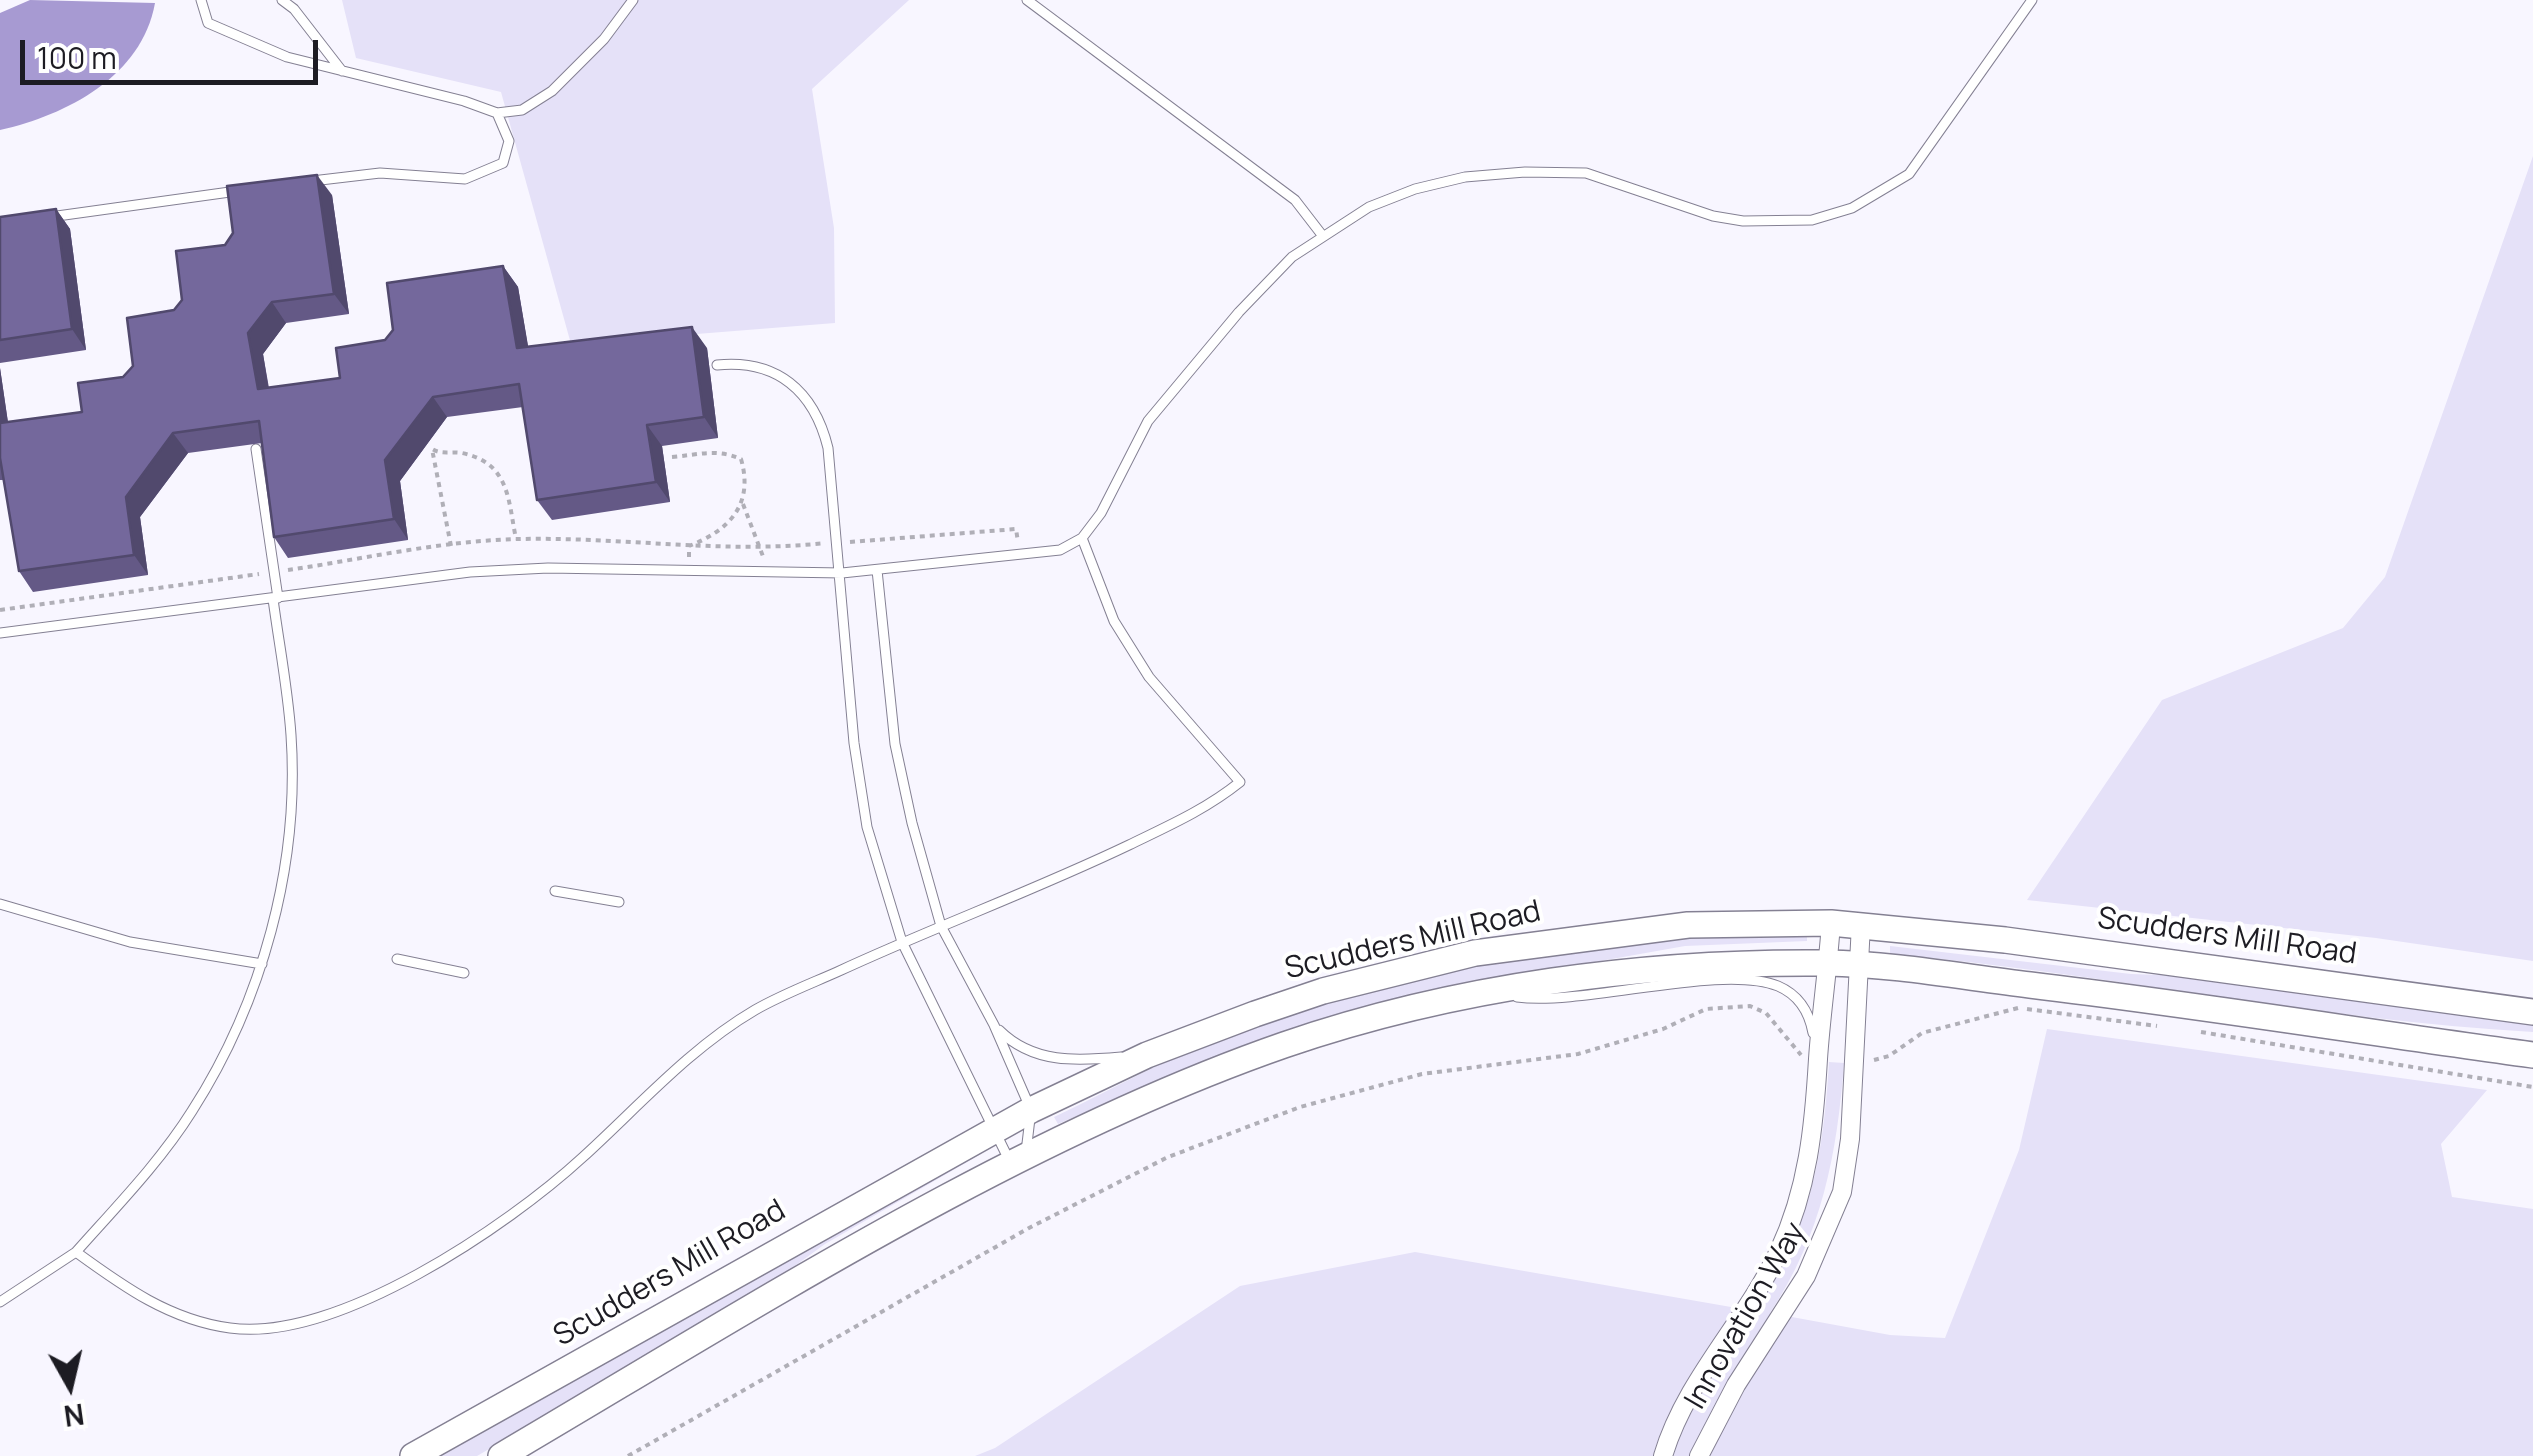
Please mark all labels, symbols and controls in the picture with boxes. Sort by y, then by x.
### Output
scale bar [25,20,322,82]
text: 100 m [37,37,117,78]
street label: Scudders Mill Road [1282,894,1544,988]
street label: Scudders Mill Road [2095,901,2359,973]
street label: Scudders Mill Road [548,1193,792,1355]
street label: Innovation Way [1678,1216,1814,1416]
north arrow [20,1336,120,1436]
text: N [62,1395,87,1436]

